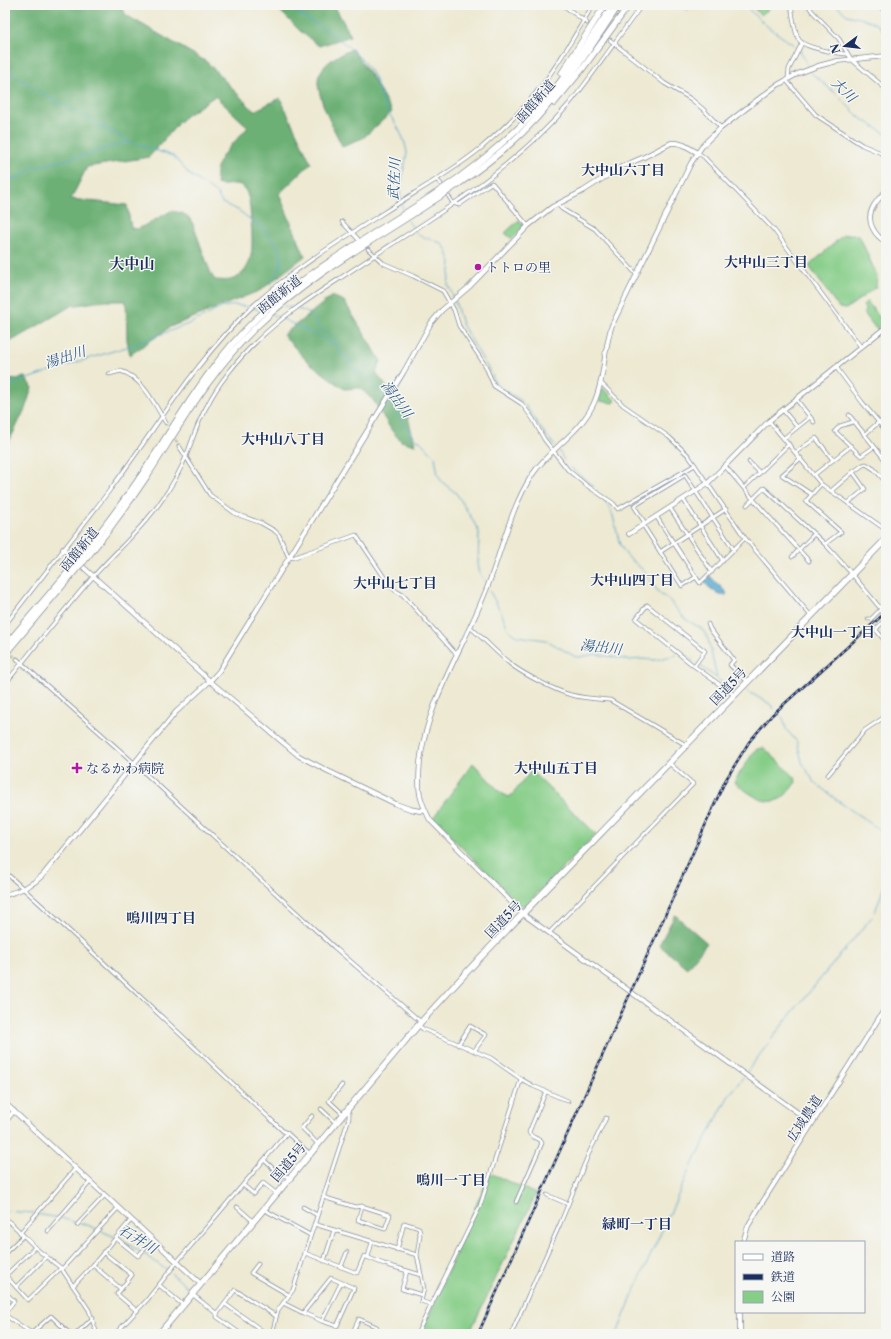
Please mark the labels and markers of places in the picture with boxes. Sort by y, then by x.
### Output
place label: トトロの里 [486,259,551,275]
marker: トトロの里 [473,262,483,272]
place label: なるかわ病院 [86,760,164,776]
marker: なるかわ病院 [71,762,83,774]

